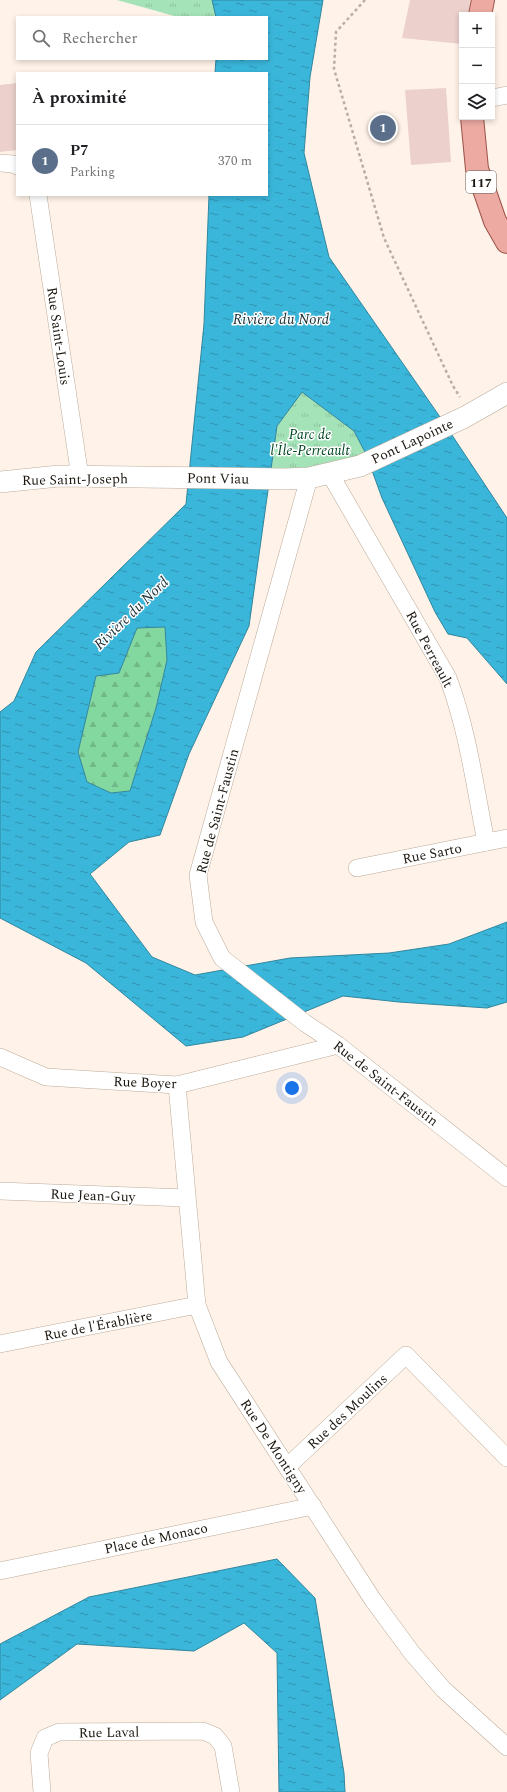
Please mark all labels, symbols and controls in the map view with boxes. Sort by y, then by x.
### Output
map controls [459,12,495,120]
button: + [459,12,495,48]
search box [16,16,268,60]
icon: search [30,27,52,49]
text: Rechercher [62,27,137,50]
button: − [459,48,495,84]
button: layers [459,84,495,120]
text: À proximité [32,85,127,111]
pin: 1 [370,113,396,143]
text: P7 [70,139,89,162]
text: 1 [41,151,49,171]
text: 370 m [218,151,252,171]
text: Parking [70,162,115,182]
road number: 117 [466,171,496,193]
street label: Rue Saint-Louis [41,286,76,387]
water label: Rivière du Nord [233,308,330,331]
street label: Pont Lapointe [368,413,457,470]
park label: Parc de l'Île-Perreault [270,424,350,461]
street label: Pont Viau [187,467,249,490]
street label: Rue Saint-Joseph [22,468,128,491]
water label: Rivière du Nord [89,571,174,655]
street label: Rue Perreault [400,607,459,692]
street label: Rue de Saint-Faustin [191,746,244,876]
street label: Rue Sarto [401,837,464,870]
street label: Rue de Saint-Faustin [328,1035,443,1131]
street label: Rue Boyer [113,1071,177,1094]
your location [282,1078,302,1098]
street label: Rue Jean-Guy [50,1184,137,1208]
street label: Rue de l'Érablière [42,1305,154,1346]
street label: Rue des Moulins [302,1369,392,1454]
street label: Rue De Montigny [235,1395,313,1499]
street label: Place de Monaco [102,1517,210,1560]
street label: Rue Laval [78,1721,140,1744]

